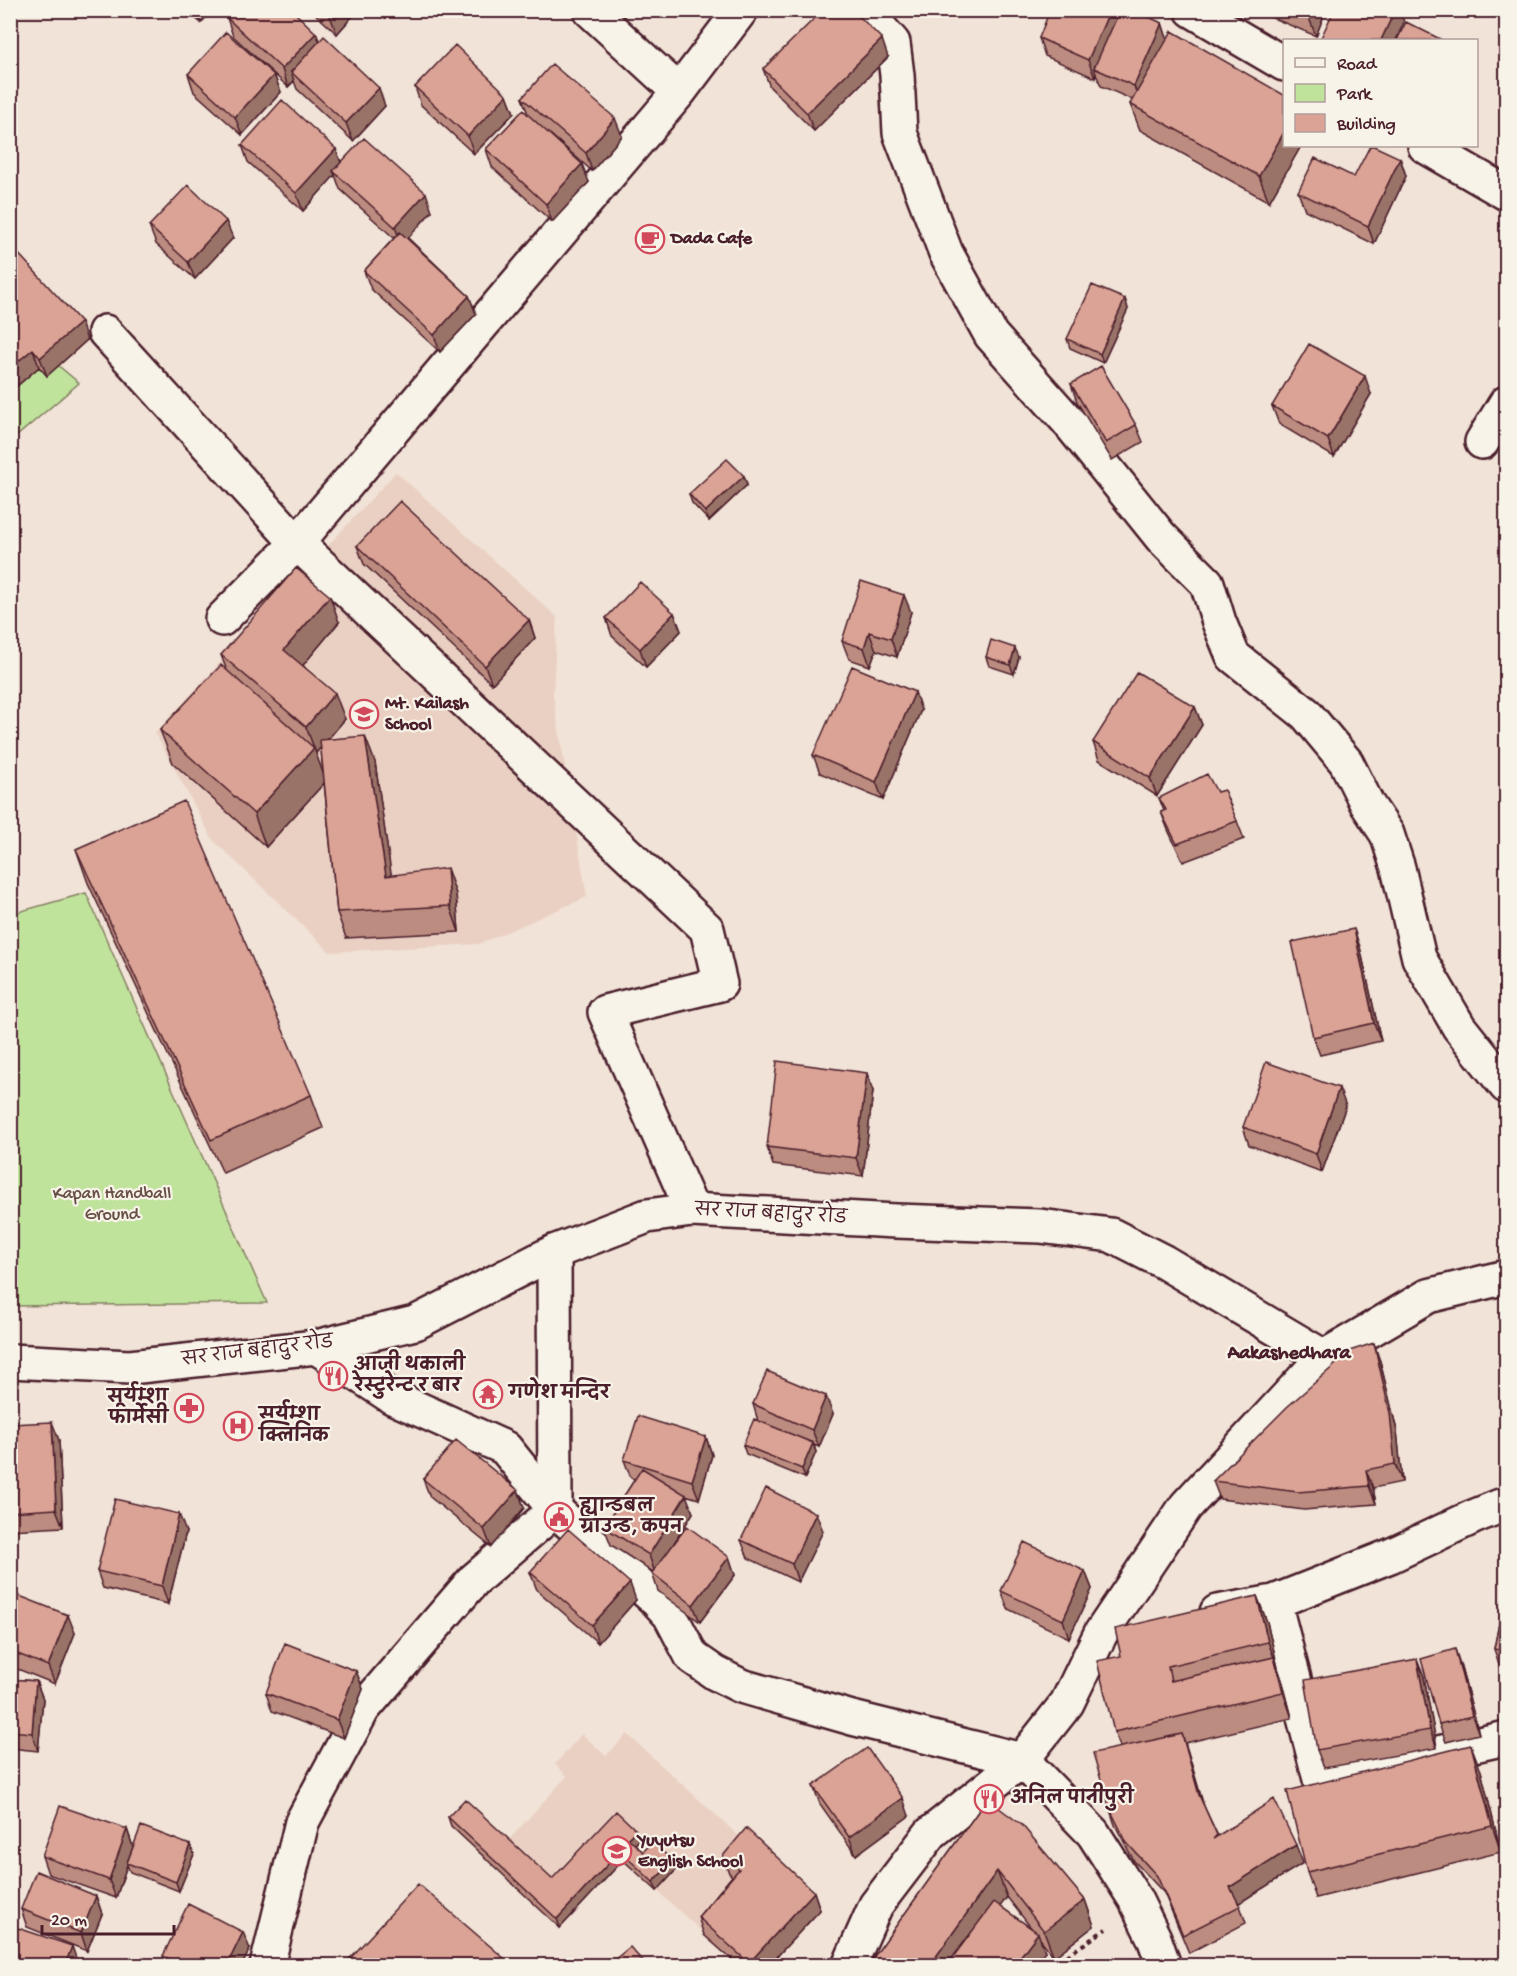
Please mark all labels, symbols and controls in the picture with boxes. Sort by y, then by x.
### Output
legend [1283,39,1478,147]
text: Road [1337,55,1378,76]
text: Park [1336,85,1373,106]
text: Building [1336,115,1396,136]
cafe icon: Dada Cafe [634,223,666,255]
place label: Dada Cafe [669,229,753,250]
place label: Mt. Kailash School [385,694,469,736]
school or university icon: Mt. Kailash School [348,698,380,730]
park label: Kapan Handball Ground [53,1184,171,1226]
street label: सर राज बहादुर रोड [693,1194,850,1230]
street label: सर राज बहादुर रोड [179,1326,337,1373]
district label: Aakashedhara [1226,1343,1351,1366]
place label: आजी थकाली रेस्टुरेन्ट र बार [351,1349,467,1399]
restaurant icon: आजी थकाली रेस्टुरेन्ट र बार [317,1360,349,1392]
place label: गणेश मन्दिर [507,1377,612,1405]
temple icon: गणेश मन्दिर [472,1378,504,1410]
place label: सूर्यम्शा फार्मेसी [105,1381,170,1430]
pharmacy icon: सूर्यम्शा फार्मेसी [173,1392,205,1424]
place label: सूर्यम्शा क्लिनिक [257,1399,330,1448]
hospital icon: सूर्यम्शा क्लिनिक [222,1410,254,1442]
place label: ह्यान्डबल ग्राउन्ड, कपन [578,1496,684,1539]
public building icon: ह्यान्डबल ग्राउन्ड, कपन [543,1501,575,1533]
place label: अनिल पानीपुरी [1010,1782,1135,1811]
restaurant icon: अनिल पानीपुरी [973,1783,1005,1815]
place label: Yuyutsu English School [636,1831,743,1873]
school or university icon: Yuyutsu English School [601,1835,633,1867]
scale bar [42,1898,174,1936]
text: 20 m [51,1911,87,1932]

